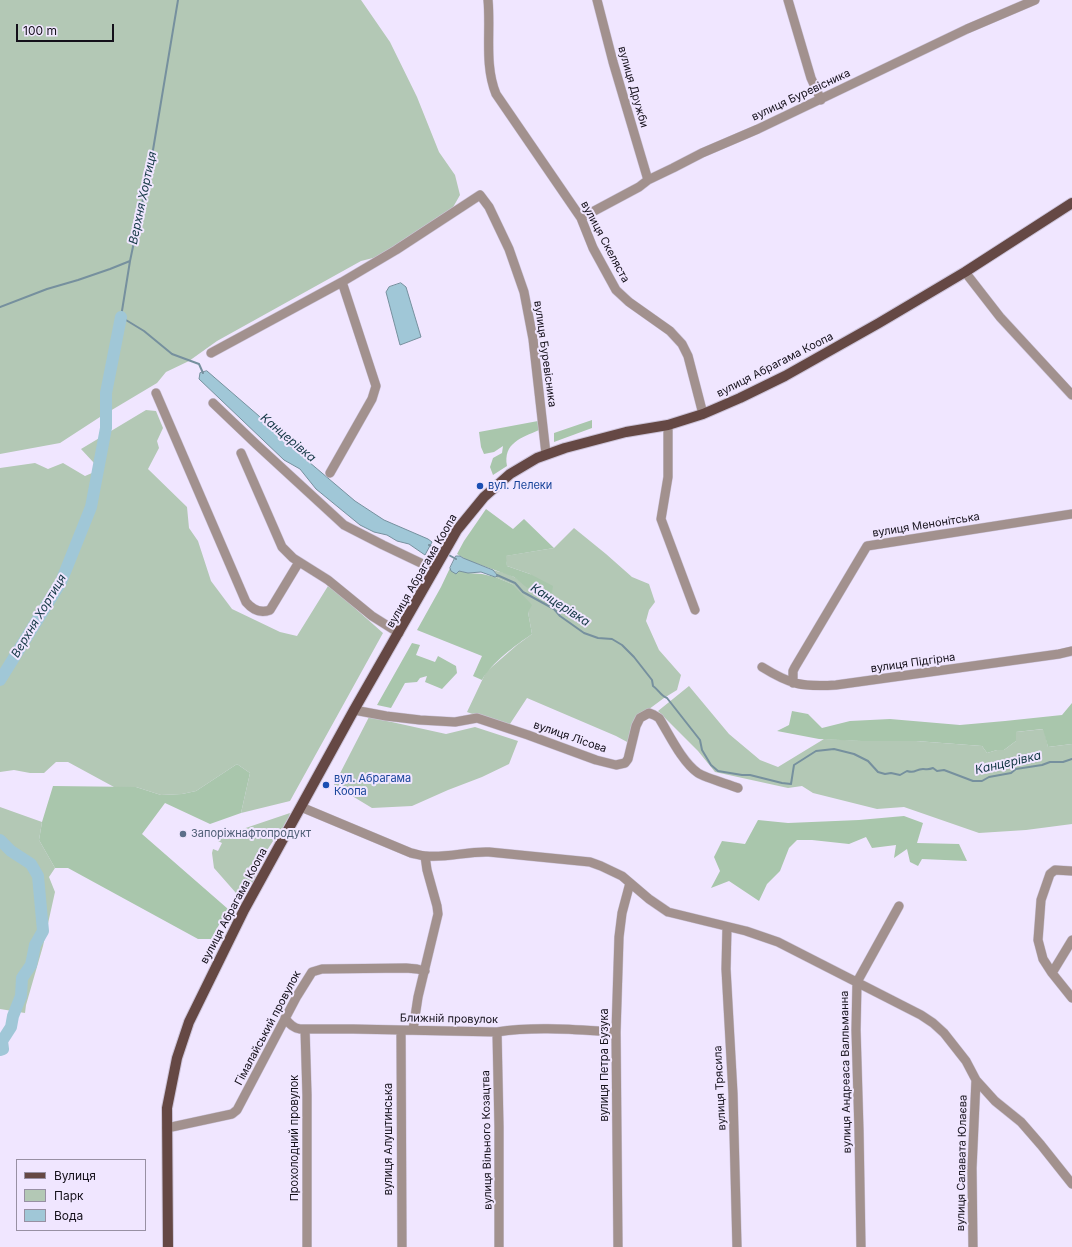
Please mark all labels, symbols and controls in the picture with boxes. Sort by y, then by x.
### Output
scale bar [18,16,116,42]
text: 100 m [23,23,57,38]
street label: вулиця Дружби [615,45,651,129]
street label: вулиця Буревісника [750,66,852,124]
water label: Верхня Хортиця [126,150,160,246]
street label: вулиця Скеляста [578,199,632,285]
street label: вулиця Буревісника [531,300,559,408]
street label: вулиця Абрагама Коопа [714,330,836,400]
water label: Канцерівка [258,411,318,465]
place label: вул. Лелеки [488,479,552,493]
marker: вул. Лелеки [475,481,485,491]
street label: вулиця Менонітська [871,510,981,540]
street label: вулиця Абрагама Коопа [384,512,460,630]
water label: Верхня Хортиця [8,572,70,660]
water label: Канцерівка [528,581,592,629]
street label: вулиця Підгірна [870,651,956,675]
street label: вулиця Лісова [532,718,608,756]
water label: Канцерівка [973,748,1043,778]
place label: вул. Абрагама Коопа [334,772,411,798]
marker: вул. Абрагама Коопа [321,780,331,790]
place label: Запоріжнафтопродукт [191,827,311,841]
marker: Запоріжнафтопродукт [178,829,188,839]
street label: вулиця Абрагама Коопа [198,846,270,966]
street label: Гімалайський провулок [232,969,304,1087]
street label: вулиця Андреаса Валльманна [838,991,854,1153]
street label: вулиця Петра Бузука [598,1008,612,1122]
street label: Ближній провулок [400,1012,498,1026]
street label: вулиця Трясила [711,1045,729,1131]
street label: вулиця Вільного Козацтва [479,1070,495,1210]
street label: Прохолодний провулок [288,1075,302,1201]
street label: вулиця Алуштинська [382,1083,396,1195]
street label: вулиця Салавата Юлаєва [954,1095,970,1231]
legend [16,1159,146,1231]
text: Вулиця [54,1168,96,1183]
text: Парк [54,1188,84,1203]
text: Вода [54,1208,83,1223]

